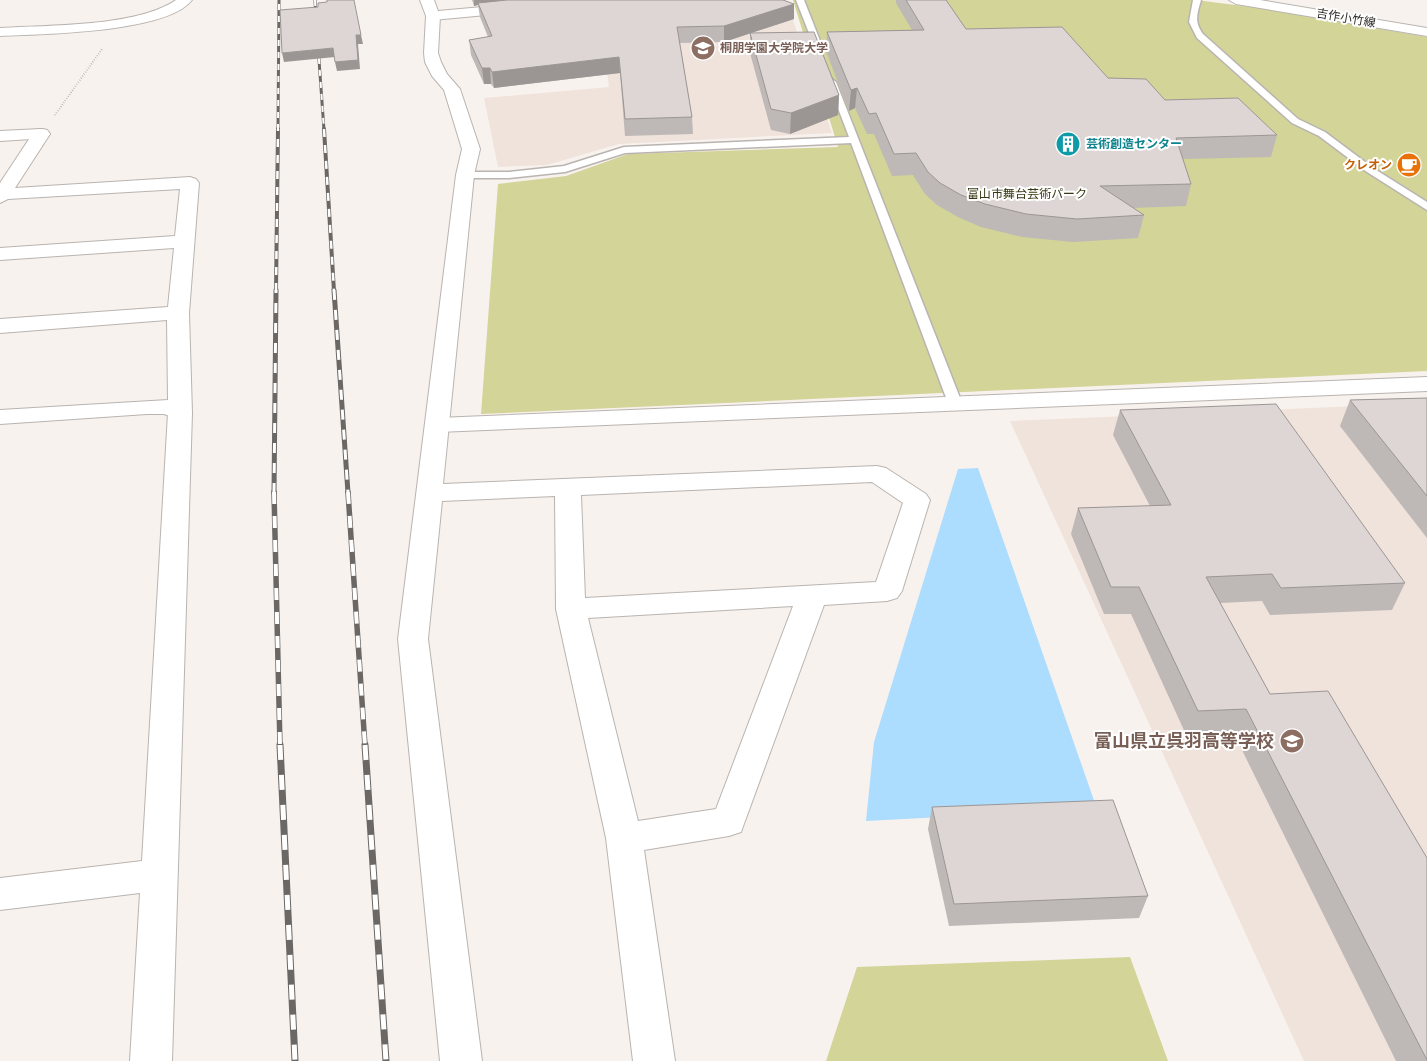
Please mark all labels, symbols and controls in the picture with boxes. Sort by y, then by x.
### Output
street label: 吉作小竹線 [1315,5,1377,31]
school or university icon: 桐朋学園大学院大学 [690,35,716,61]
place label: 桐朋学園大学院大学 [720,40,828,56]
building icon: 芸術創造センター [1055,131,1081,157]
place label: 芸術創造センター [1086,136,1182,152]
cafe icon: クレオン [1396,152,1422,178]
place label: クレオン [1344,157,1392,173]
park label: 富山市舞台芸術パーク [967,186,1087,202]
school or university icon: 富山県立呉羽高等学校 [1279,728,1305,754]
place label: 富山県立呉羽高等学校 [1094,729,1274,753]

